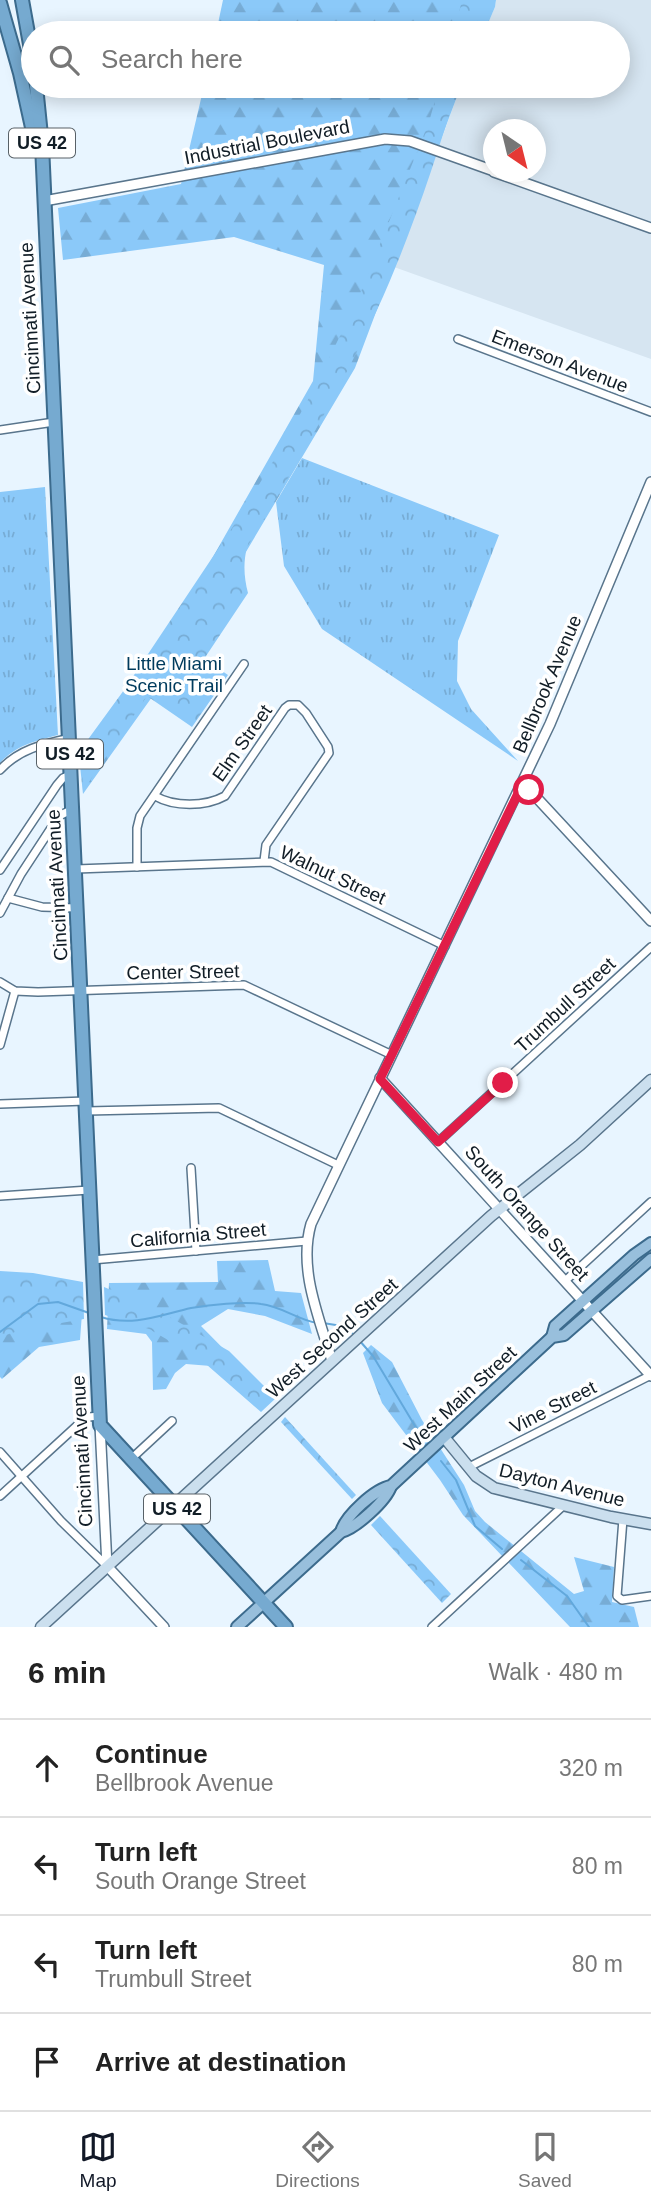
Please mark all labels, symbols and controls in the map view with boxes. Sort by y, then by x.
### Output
search box [21,21,630,98]
icon: search [45,41,83,79]
text: Search here [101,44,243,74]
street label: Industrial Boulevard [183,116,351,168]
north arrow [483,119,546,182]
road number: US 42 [9,128,75,158]
street label: Cincinnati Avenue [16,242,44,394]
street label: Emerson Avenue [489,325,631,397]
street label: Bellbrook Avenue [509,612,585,756]
park label: Little Miami Scenic Trail [125,653,223,696]
street label: Elm Street [208,700,276,785]
road number: US 42 [37,740,103,768]
route start [513,774,544,805]
street label: Cincinnati Avenue [43,809,71,961]
street label: Walnut Street [277,841,390,909]
street label: Trumbull Street [511,953,620,1057]
street label: Center Street [126,961,240,983]
route end [487,1067,518,1098]
street label: South Orange Street [461,1141,594,1285]
street label: California Street [129,1219,267,1251]
street label: West Second Street [262,1273,402,1402]
street label: West Main Street [400,1341,521,1456]
street label: Cincinnati Avenue [68,1375,96,1527]
street label: Vine Street [507,1376,600,1438]
street label: Dayton Avenue [497,1459,627,1511]
road number: US 42 [144,1494,210,1524]
text: 6 min [28,1656,106,1689]
text: Walk · 480 m [488,1659,623,1685]
text: Continue [95,1739,208,1769]
icon: ahead [28,1749,66,1787]
text: 320 m [559,1755,623,1781]
text: Bellbrook Avenue [95,1770,274,1796]
text: Turn left [95,1837,197,1867]
icon: left [28,1847,66,1885]
text: 80 m [572,1853,623,1879]
text: South Orange Street [95,1868,306,1894]
text: Turn left [95,1935,197,1965]
icon: left [28,1945,66,1983]
text: 80 m [572,1951,623,1977]
text: Trumbull Street [95,1966,251,1992]
icon: arrive [28,2043,66,2081]
text: Arrive at destination [95,2047,346,2077]
tab: Map [79,2128,117,2192]
tab: Directions [275,2128,360,2192]
tab: Saved [518,2128,572,2192]

